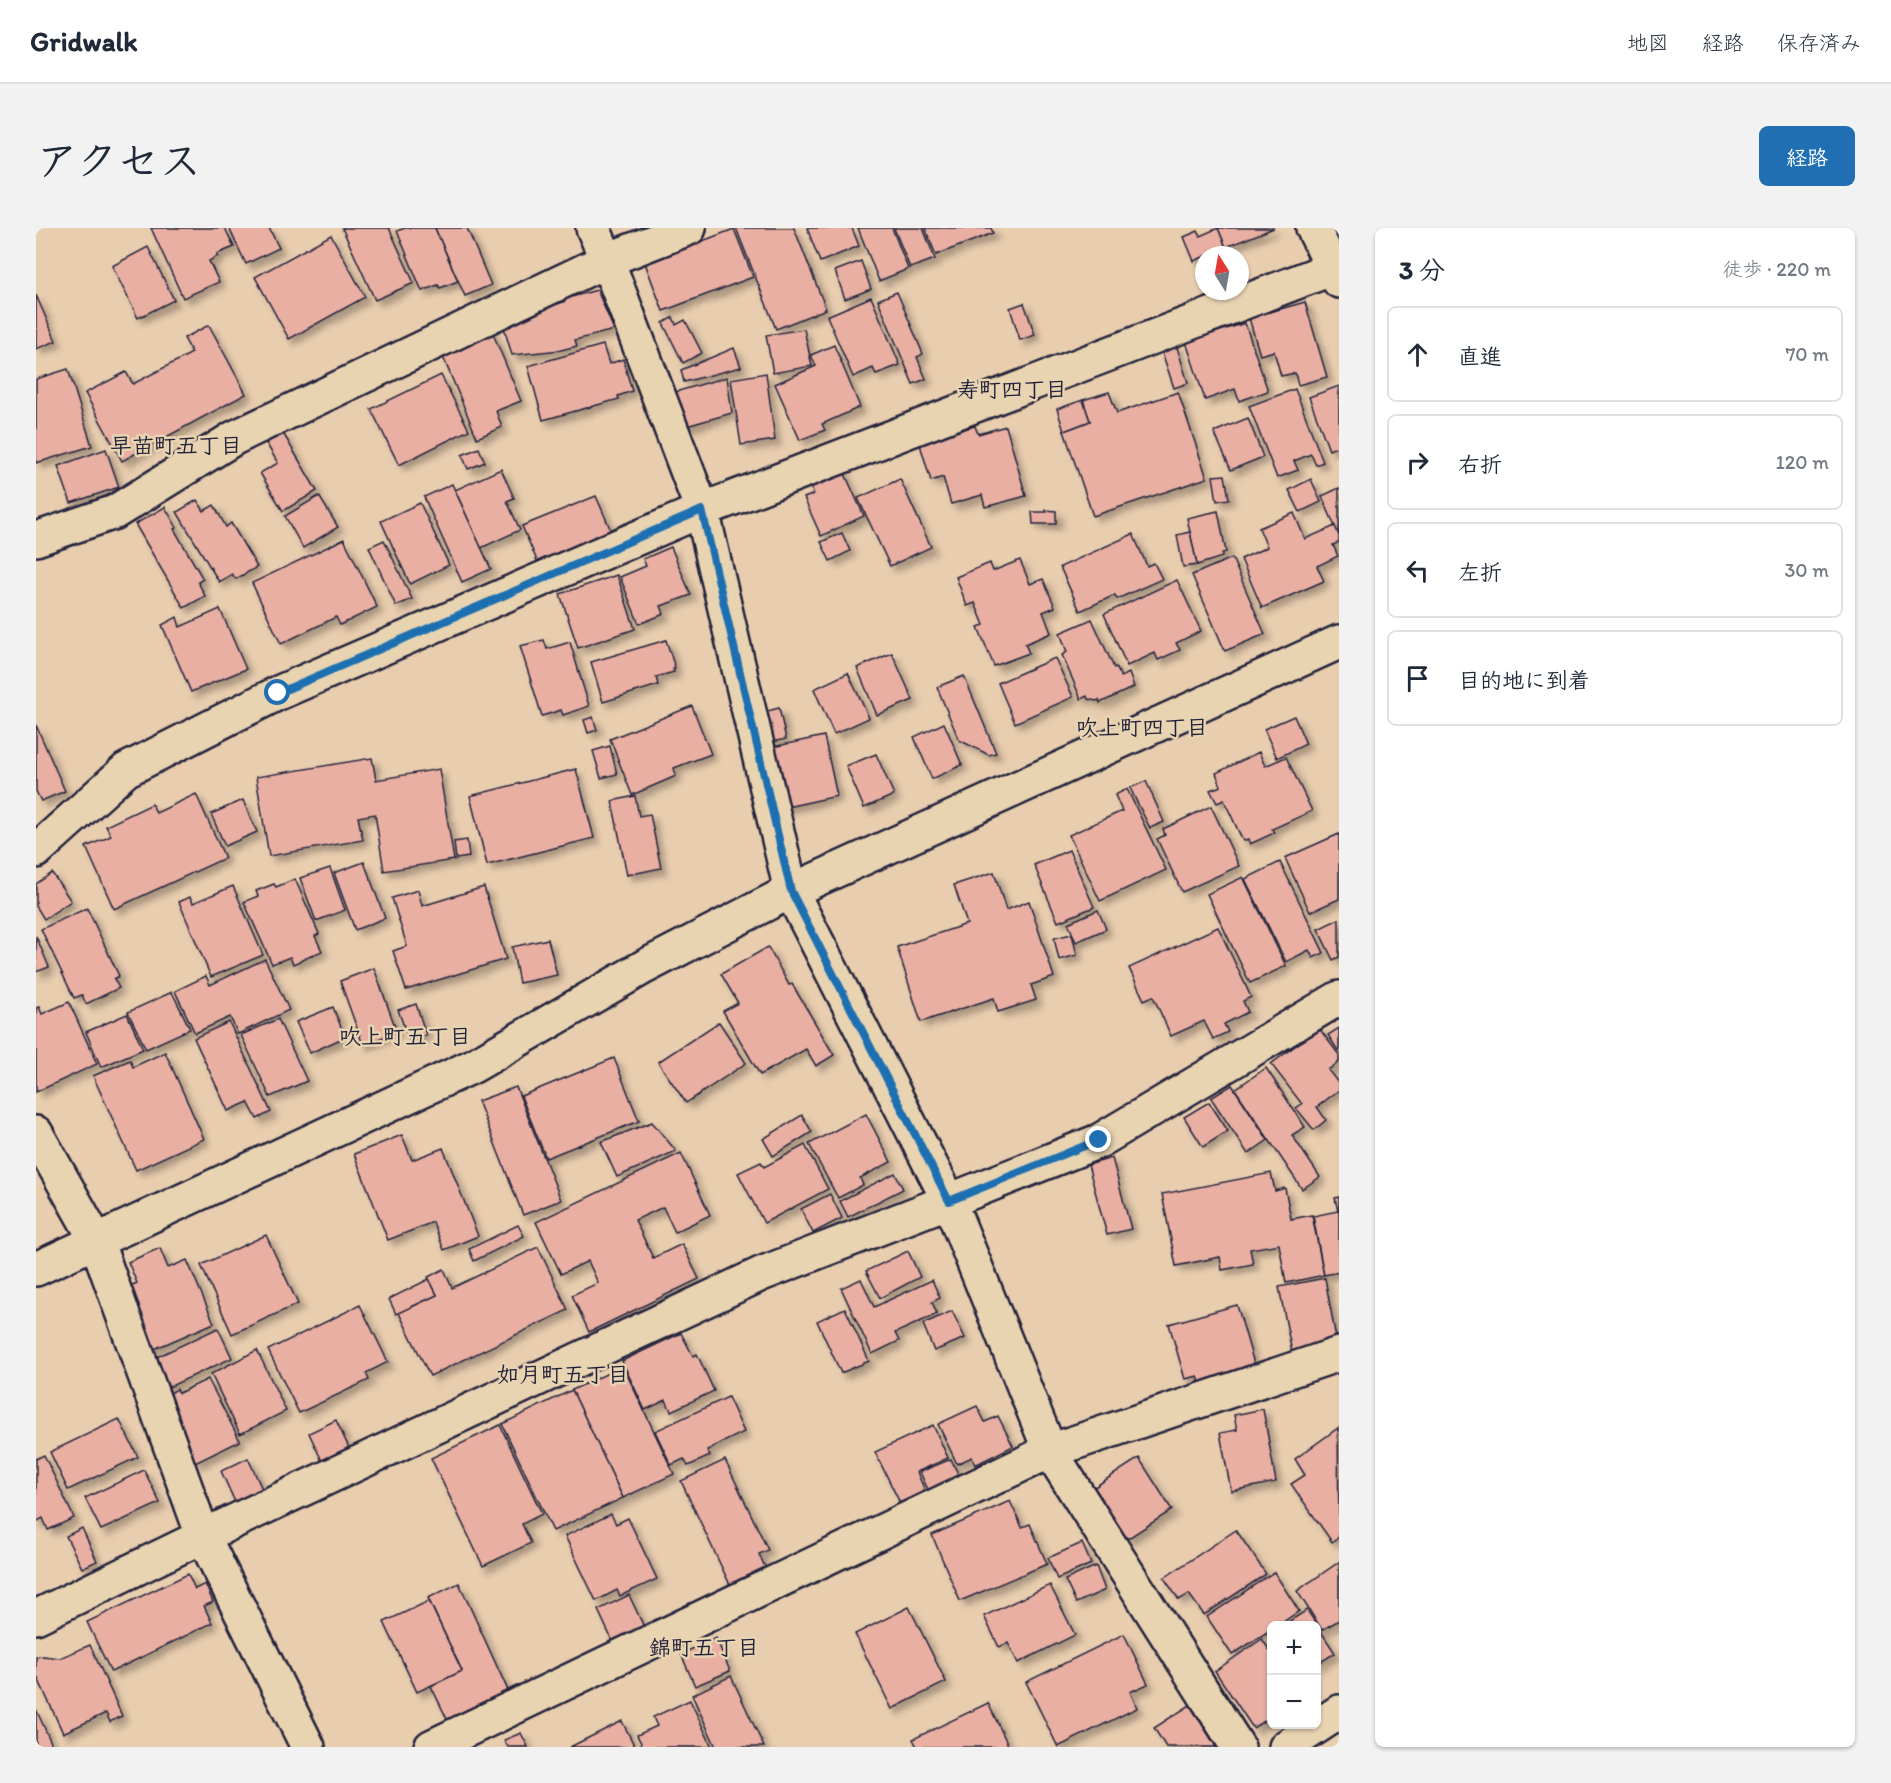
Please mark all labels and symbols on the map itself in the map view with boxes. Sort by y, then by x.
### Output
north arrow [1195,246,1249,300]
district label: 寿町四丁目 [957,376,1067,403]
district label: 早苗町五丁目 [110,432,242,459]
route start [264,679,290,705]
district label: 吹上町四丁目 [1076,714,1208,741]
district label: 吹上町五丁目 [339,1023,471,1050]
route end [1085,1126,1111,1152]
district label: 如月町五丁目 [497,1361,629,1388]
district label: 錦町五丁目 [649,1634,759,1661]

